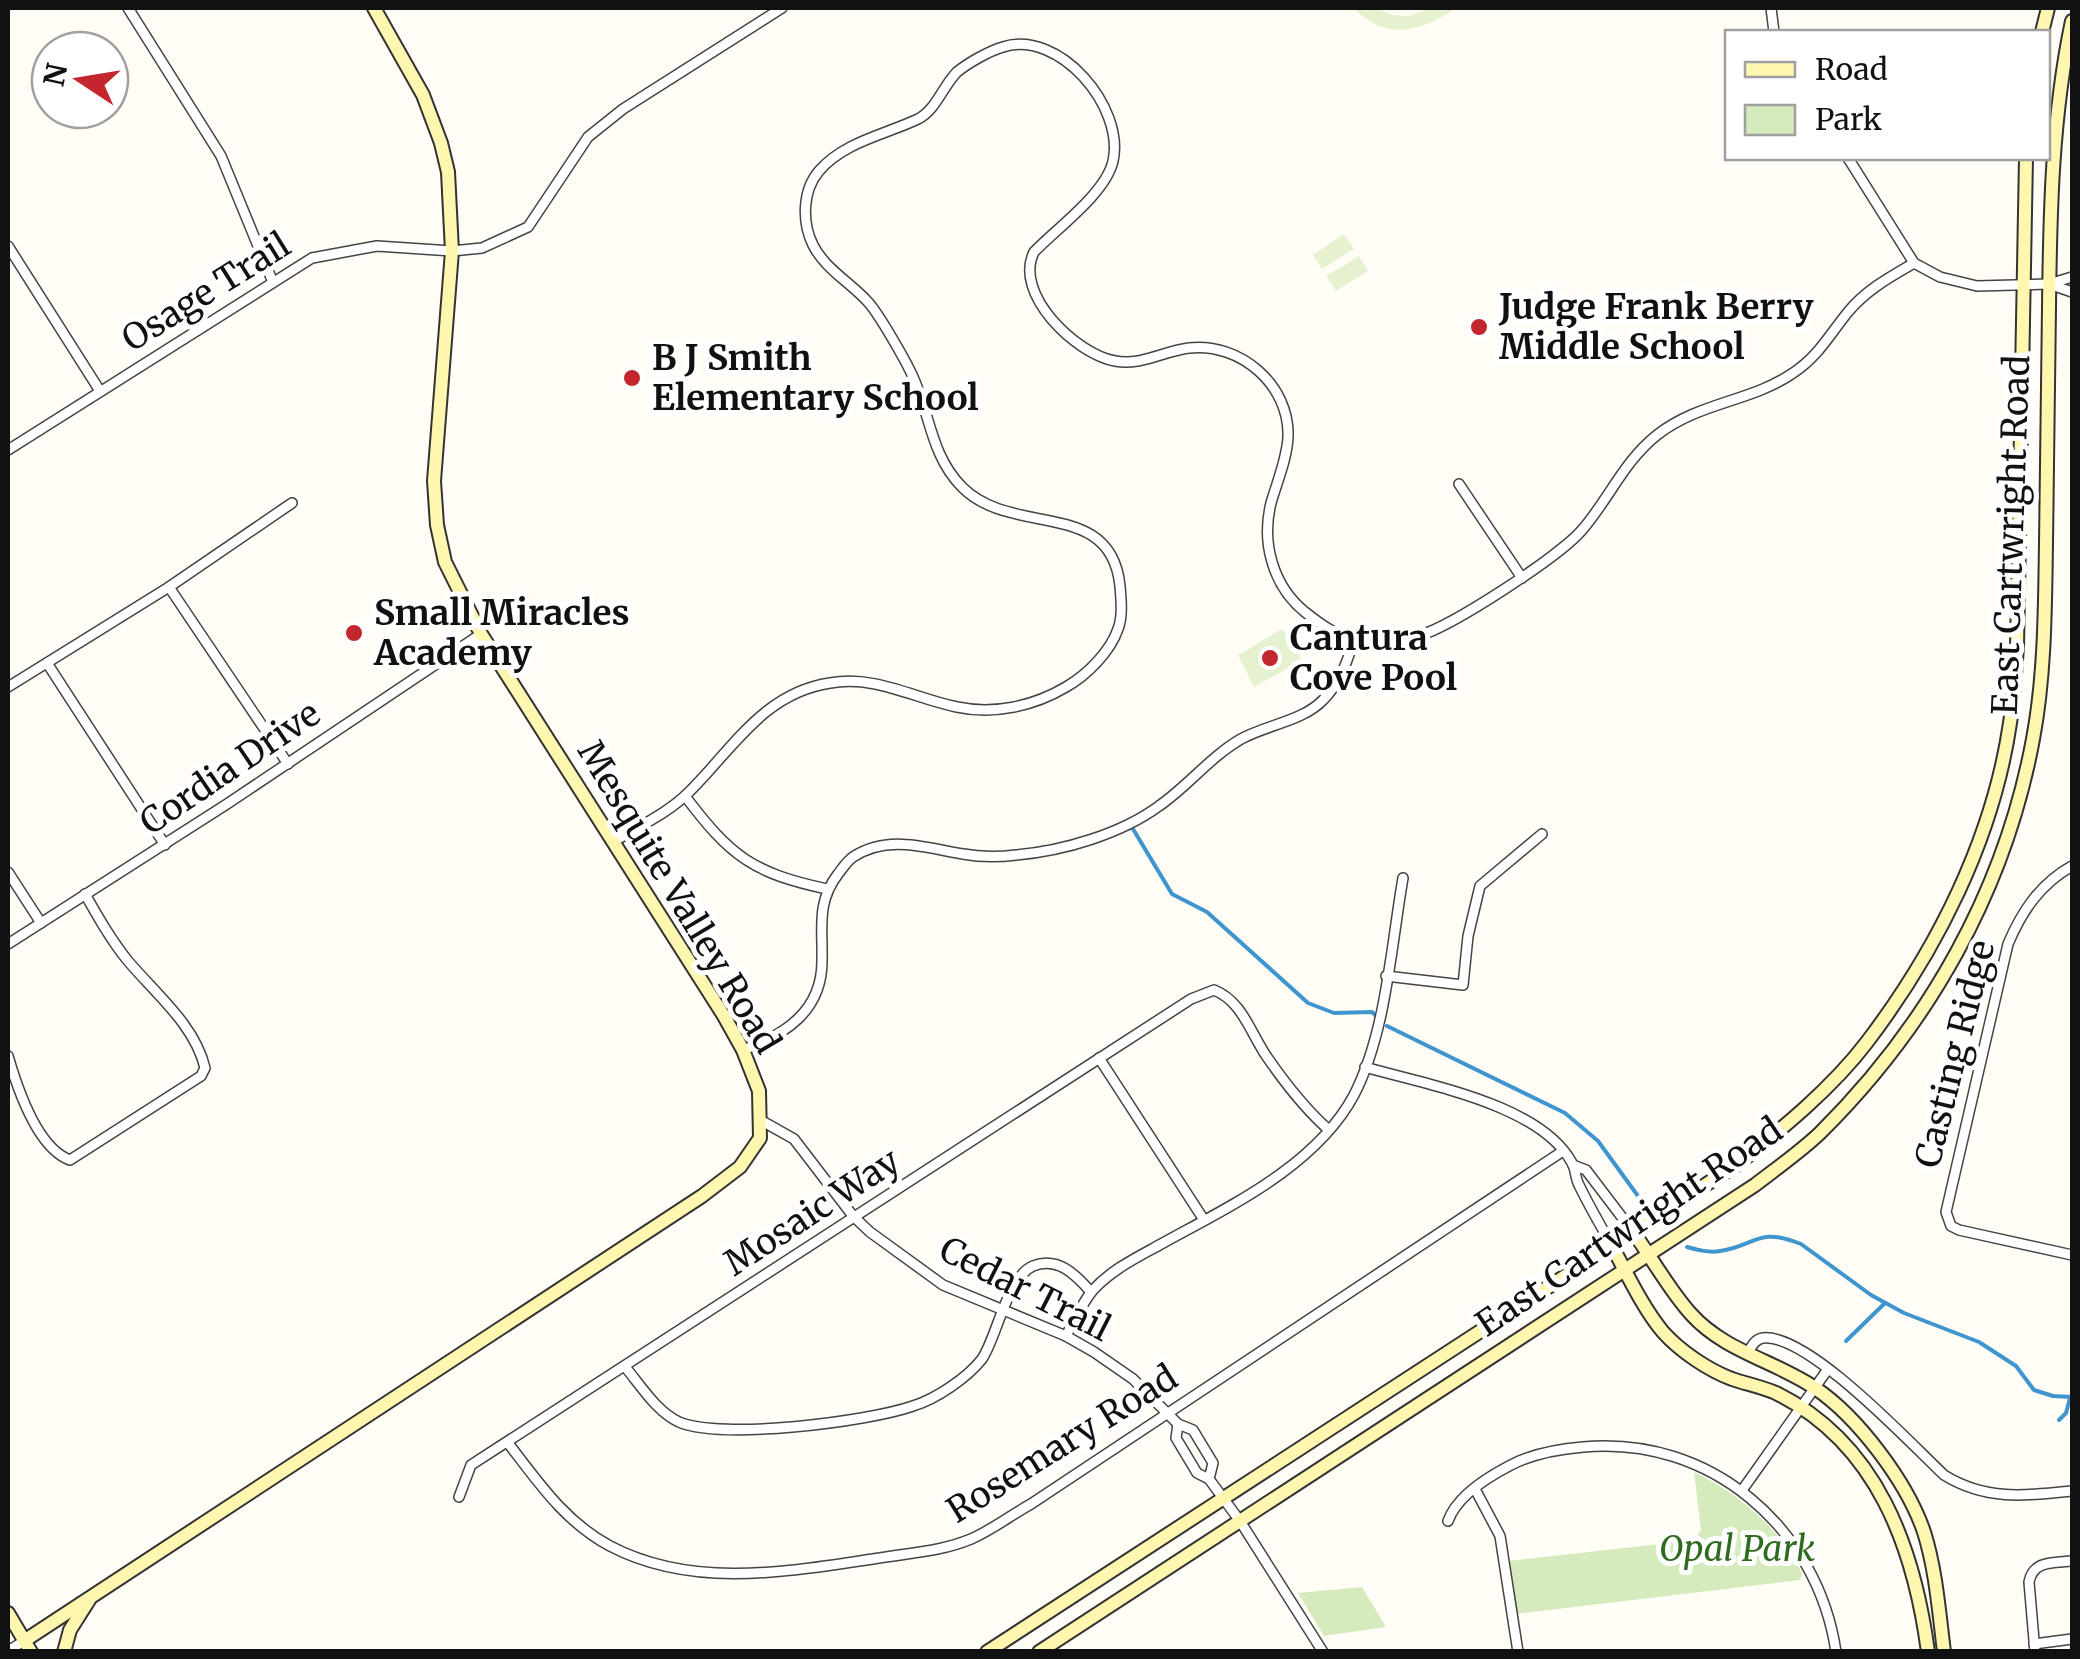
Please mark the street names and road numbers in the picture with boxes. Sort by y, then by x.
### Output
street label: Osage Trail [114,223,298,361]
street label: East Cartwright Road [1983,354,2039,716]
street label: Cordia Drive [132,692,328,844]
street label: Mesquite Valley Road [568,733,790,1061]
street label: Casting Ridge [1906,936,2004,1172]
street label: East Cartwright Road [1467,1108,1791,1346]
street label: Mosaic Way [716,1139,909,1285]
street label: Cedar Trail [932,1227,1118,1351]
street label: Rosemary Road [939,1356,1185,1532]

